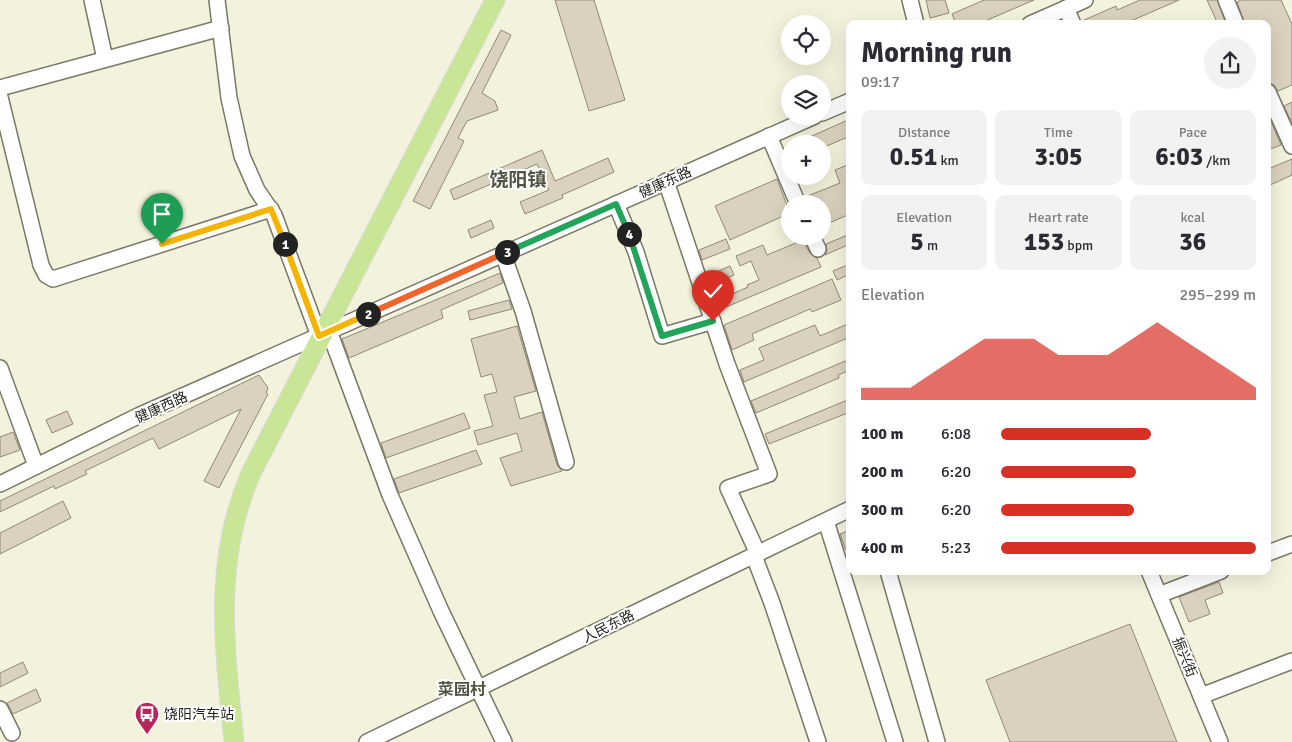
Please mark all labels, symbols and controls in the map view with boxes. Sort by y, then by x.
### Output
map controls [781,15,831,245]
button: locate [781,15,831,65]
text: Morning run [861,36,1012,70]
button: share [1204,37,1256,89]
text: 09:17 [861,72,900,92]
button: layers [781,75,831,125]
text: Distance [898,124,950,141]
text: Time [1044,124,1073,141]
text: Pace [1179,124,1207,141]
button: + [781,135,831,185]
text: 0.51 [890,141,937,172]
text: 3:05 [1035,141,1082,172]
text: 6:03 [1155,141,1203,172]
text: km [937,152,959,169]
text: /km [1203,152,1230,169]
street label: 健康东路 [636,163,694,202]
district label: 饶阳镇 [489,168,547,192]
pin [141,193,183,244]
button: − [781,195,831,245]
icon: arrive [148,200,176,228]
text: Elevation [896,209,952,226]
text: Heart rate [1028,209,1089,226]
text: kcal [1181,209,1205,226]
pin: 4 [616,222,642,246]
text: 4 [626,226,633,243]
text: 5 [910,226,924,257]
text: 153 [1024,226,1064,257]
text: 36 [1179,226,1206,257]
pin: 1 [272,232,298,256]
text: 1 [282,236,289,253]
text: m [924,237,938,254]
text: bpm [1064,237,1093,254]
pin: 3 [494,240,520,264]
text: 3 [504,244,511,261]
pin [692,270,734,321]
icon: check [699,277,727,305]
text: Elevation [861,285,925,305]
text: 295–299 m [1179,285,1256,305]
pin: 2 [356,302,380,326]
text: 2 [365,306,372,323]
street label: 健康西路 [132,388,190,427]
text: 100 m [861,424,903,444]
text: 6:08 [941,424,971,444]
text: 200 m [861,462,903,482]
text: 6:20 [941,462,971,482]
text: 300 m [861,500,903,520]
text: 6:20 [941,500,971,520]
text: 400 m [861,538,903,558]
text: 5:23 [941,538,971,558]
street label: 人民东路 [579,607,637,646]
street label: 振兴街 [1169,635,1200,680]
district label: 菜园村 [438,680,486,700]
bus stop icon: 饶阳汽车站 [134,701,160,735]
place label: 饶阳汽车站 [164,706,234,723]

